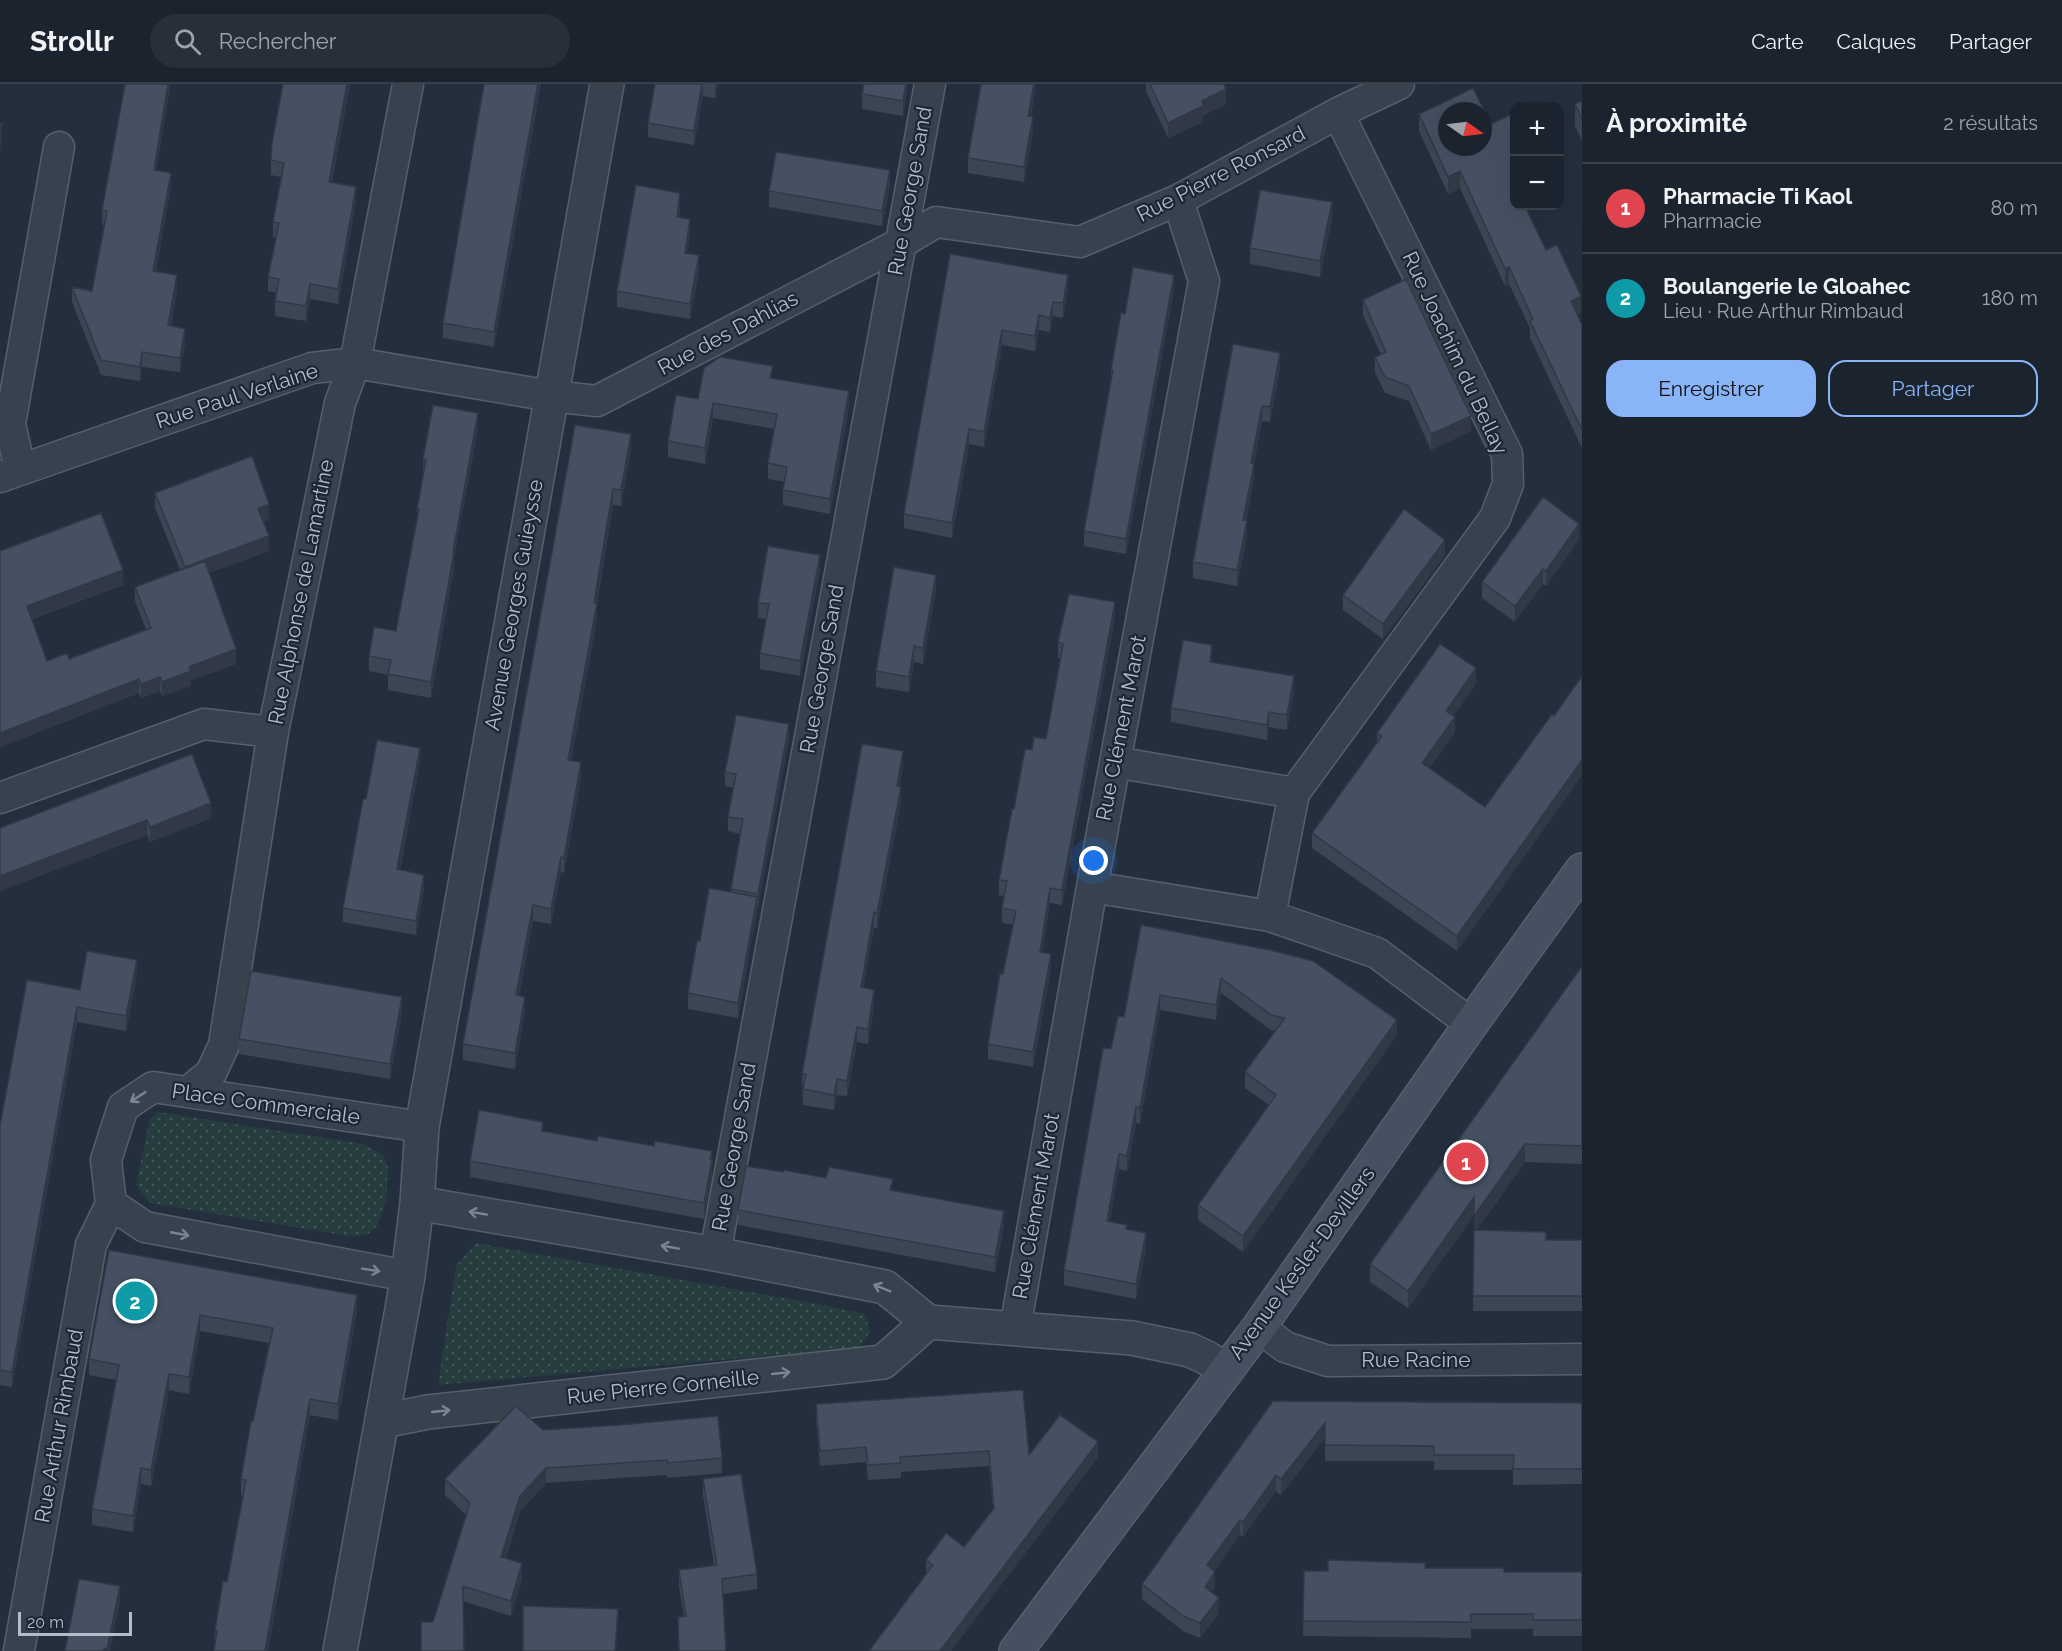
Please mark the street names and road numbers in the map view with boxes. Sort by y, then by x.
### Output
street label: Rue George Sand [882,105,937,277]
street label: Rue Pierre Ronsard [1132,120,1309,227]
street label: Rue Joachim du Bellay [1397,247,1514,458]
street label: Rue des Dahlias [653,285,802,380]
street label: Rue Paul Verlaine [153,358,321,434]
street label: Rue Alphonse de Lamartine [263,457,338,727]
street label: Avenue Georges Guieysse [479,477,548,732]
street label: Rue George Sand [794,583,849,755]
street label: Rue Clément Marot [1090,633,1151,823]
street label: Rue George Sand [706,1061,761,1233]
street label: Place Commerciale [170,1078,362,1129]
street label: Rue Clément Marot [1007,1111,1064,1301]
street label: Avenue Kesler-Devillers [1223,1162,1380,1364]
street label: Rue Arthur Rimbaud [29,1327,88,1525]
street label: Rue Racine [1361,1347,1471,1372]
street label: Rue Pierre Corneille [566,1364,760,1409]

